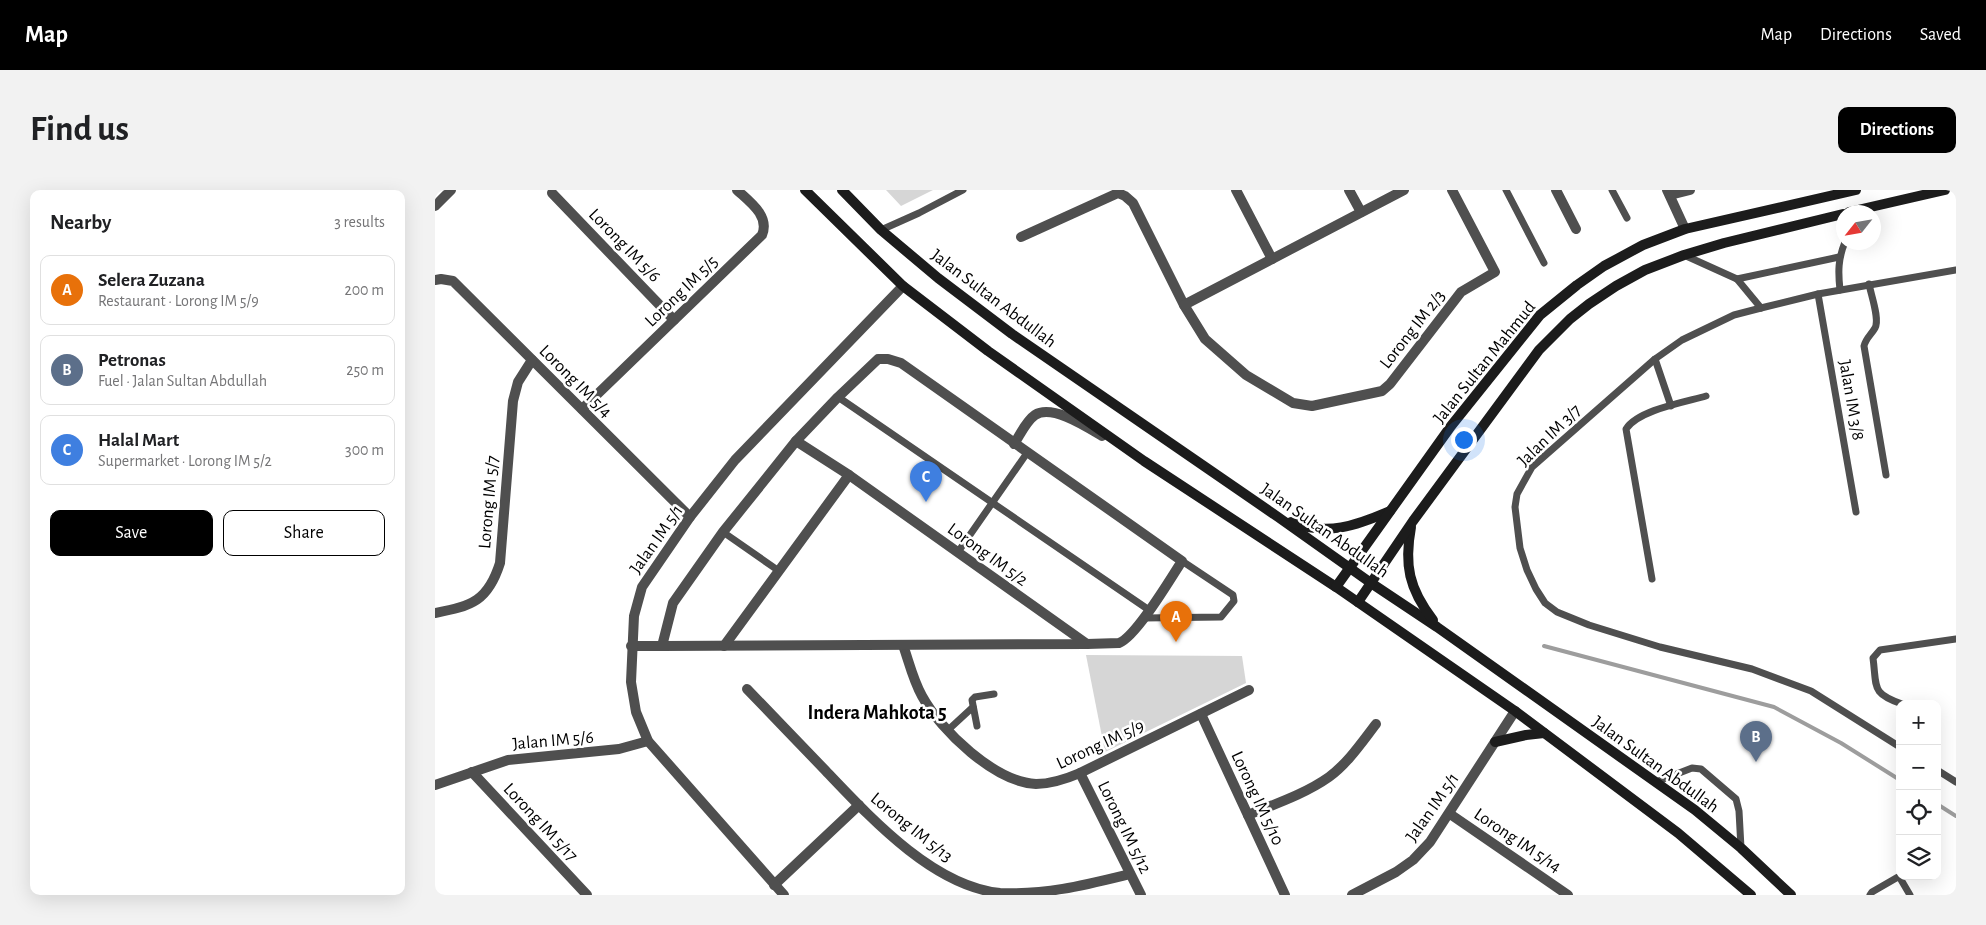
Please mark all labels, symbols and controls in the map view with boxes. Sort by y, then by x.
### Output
text: Map [25,23,68,47]
text: Map [1761,26,1792,44]
text: Directions [1820,26,1892,44]
text: Saved [1920,26,1961,44]
button: Directions [1838,107,1956,153]
text: Find us [30,112,129,147]
street label: Lorong IM 5/6 [585,205,664,286]
north arrow [1836,205,1881,250]
text: Nearby [50,212,111,233]
text: 3 results [334,214,385,230]
street label: Jalan Sultan Abdullah [928,246,1059,352]
street label: Lorong IM 5/5 [642,253,722,331]
text: Selera Zuzana [98,271,205,290]
text: A [62,282,72,298]
text: 200 m [344,282,384,298]
street label: Lorong IM 2/3 [1377,287,1449,372]
text: Restaurant · Lorong IM 5/9 [98,293,259,309]
street label: Jalan Sultan Mahmud [1430,298,1539,427]
street label: Lorong IM 5/4 [535,342,615,422]
text: Petronas [98,351,166,370]
street label: Jalan IM 3/8 [1835,358,1867,442]
text: B [62,362,72,378]
text: 250 m [346,362,384,378]
text: Fuel · Jalan Sultan Abdullah [98,373,267,389]
street label: Jalan IM 3/7 [1515,401,1585,470]
your location [1451,427,1477,453]
text: Halal Mart [98,431,179,450]
text: C [63,442,71,458]
text: 300 m [345,442,384,458]
text: Supermarket · Lorong IM 5/2 [98,453,272,469]
street label: Lorong IM 5/7 [476,455,502,549]
pin: C [910,461,942,502]
street label: Jalan Sultan Abdullah [1257,480,1392,582]
street label: Jalan IM 5/1 [627,502,687,577]
button: Save [50,510,213,556]
button: Share [223,510,385,556]
street label: Lorong IM 5/2 [944,520,1031,590]
pin: A [1160,601,1192,642]
map controls [1896,700,1941,880]
button: + [1896,700,1941,745]
district label: Indera Mahkota 5 [807,703,947,723]
street label: Jalan Sultan Abdullah [1589,713,1722,817]
street label: Lorong IM 5/9 [1054,717,1147,773]
pin: B [1740,721,1772,762]
street label: Jalan IM 5/6 [512,728,594,754]
button: − [1896,745,1941,790]
street label: Lorong IM 5/10 [1227,749,1287,848]
street label: Jalan IM 5/1 [1403,770,1463,845]
street label: Lorong IM 5/12 [1094,778,1154,877]
street label: Lorong IM 5/17 [500,780,581,865]
street label: Lorong IM 5/13 [867,789,956,866]
button: locate [1896,790,1941,835]
street label: Lorong IM 5/14 [1471,805,1565,877]
button: layers [1896,835,1941,880]

